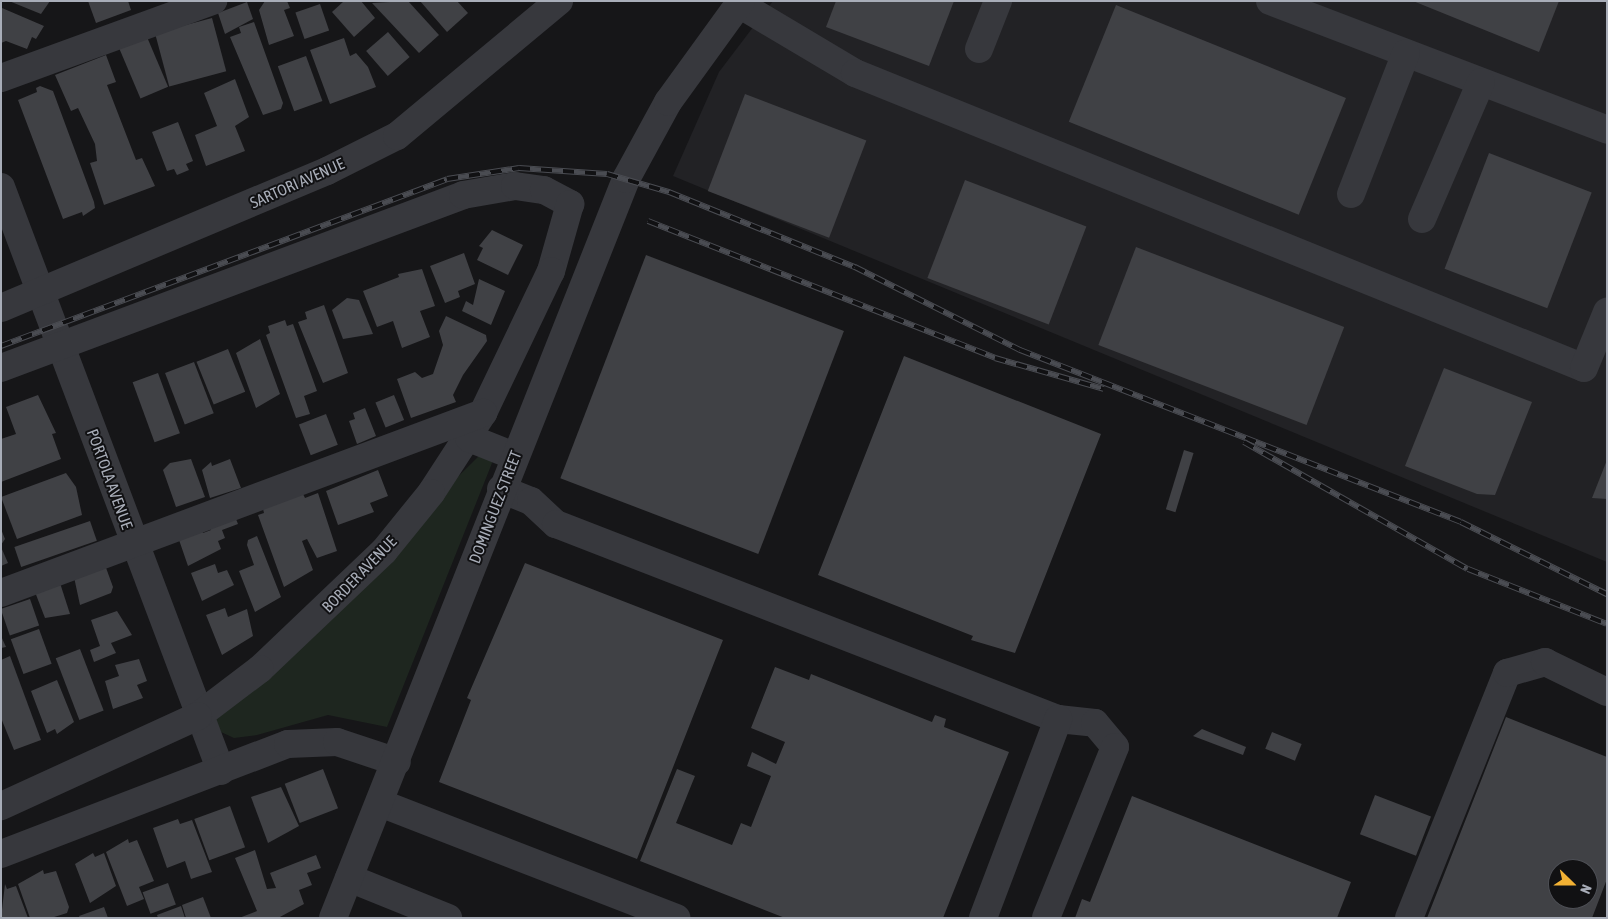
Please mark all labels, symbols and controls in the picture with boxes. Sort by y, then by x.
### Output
street label: SARTORI AVENUE [247,154,347,212]
street label: PORTOLA AVENUE [83,426,137,532]
street label: DOMINGUEZ STREET [465,448,525,566]
street label: BORDER AVENUE [318,532,400,616]
north arrow [1548,859,1598,909]
text: N [1577,882,1595,896]

